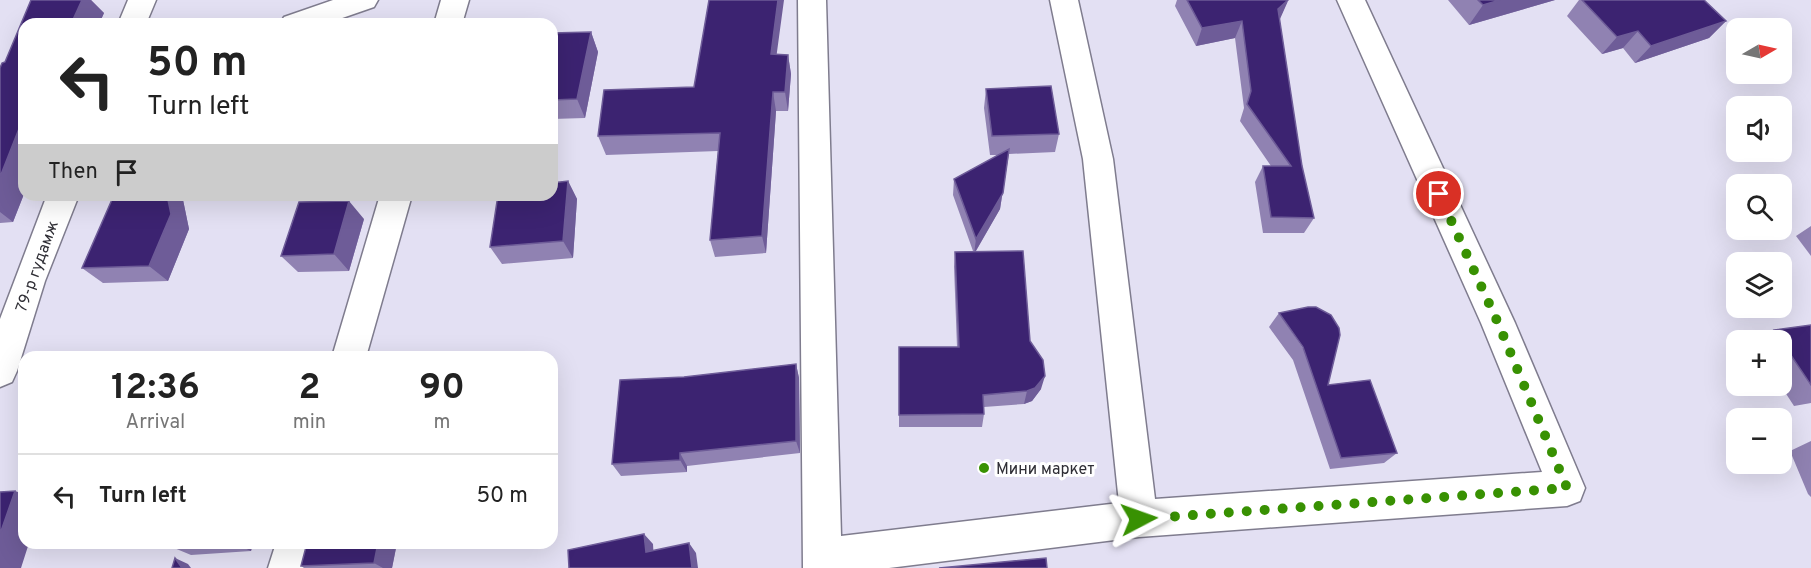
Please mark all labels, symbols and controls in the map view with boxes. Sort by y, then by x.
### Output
north arrow [1726,18,1792,84]
map controls [1726,18,1792,474]
text: 50 m [147,38,248,91]
icon: left [48,42,126,120]
text: Turn left [147,90,249,124]
button: sound [1726,96,1792,162]
icon: arrive [110,156,143,189]
text: Then [48,159,98,186]
pin [1413,168,1464,219]
button: search [1726,174,1792,240]
icon: arrive [1422,177,1455,210]
street label: 79-р гудамж [12,218,64,315]
button: layers [1726,252,1792,318]
button: + [1726,330,1792,396]
text: 12:36 [111,366,200,412]
text: 2 [298,366,320,412]
text: 90 [419,366,465,412]
button: − [1726,408,1792,474]
text: Arrival [126,410,185,436]
text: min [293,410,326,436]
text: m [434,410,451,436]
place label: Мини маркет [996,460,1095,480]
marker: Мини маркет [977,461,991,475]
icon: left [48,480,81,513]
text: Turn left [99,483,187,510]
text: 50 m [476,483,528,510]
position arrow [1107,487,1171,551]

